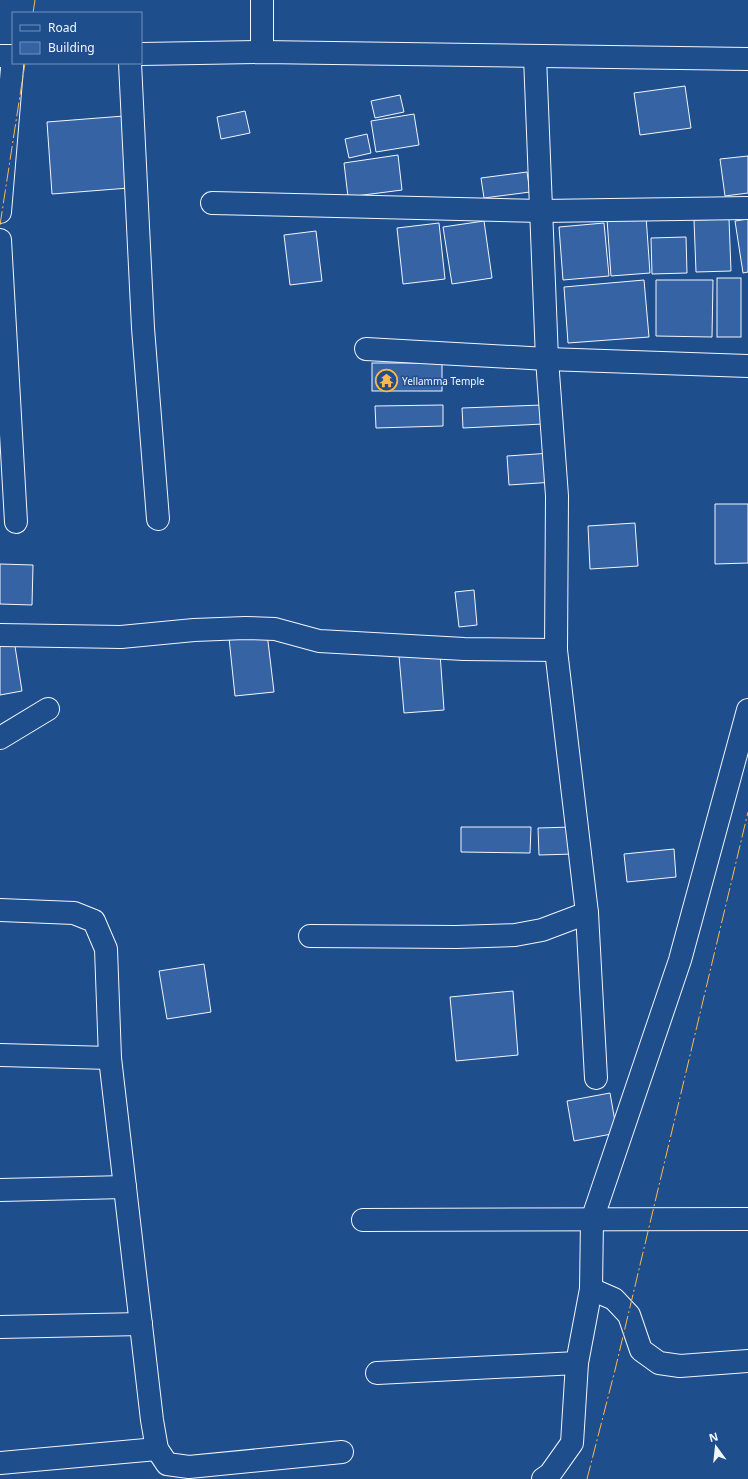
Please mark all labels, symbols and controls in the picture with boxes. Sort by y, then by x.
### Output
legend [12,12,142,64]
text: Road [48,19,77,36]
text: Building [48,39,95,56]
temple icon: Yellamma Temple [374,368,400,394]
place label: Yellamma Temple [402,374,485,388]
north arrow [696,1427,736,1467]
text: N [707,1428,720,1445]

